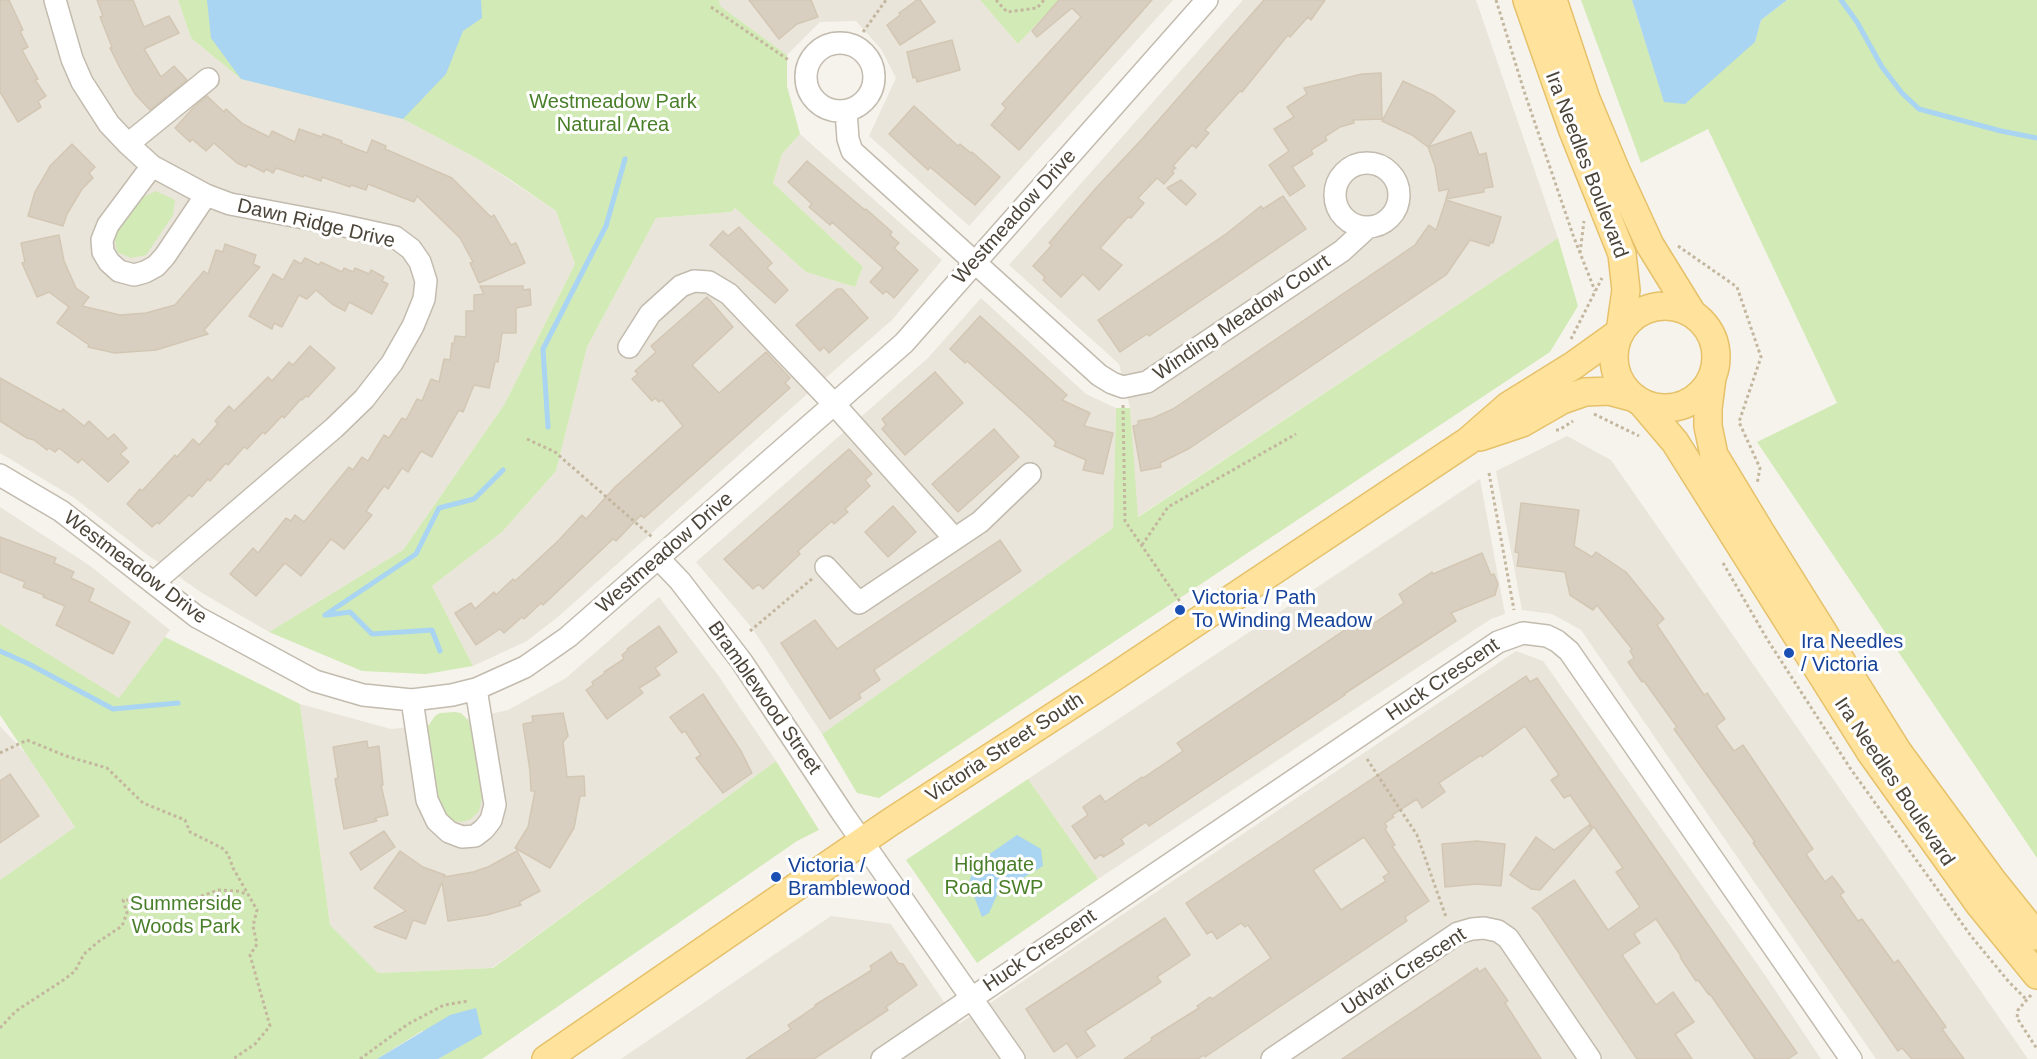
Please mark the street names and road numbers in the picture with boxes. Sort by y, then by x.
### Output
street label: Ira Needles Boulevard [1539,68,1633,262]
street label: Westmeadow Drive [948,145,1082,289]
street label: Dawn Ridge Drive [235,194,397,254]
street label: Winding Meadow Court [1149,250,1335,386]
street label: Westmeadow Drive [592,487,738,619]
street label: Westmeadow Drive [59,506,211,630]
street label: Bramblewood Street [702,617,826,779]
street label: Huck Crescent [1382,633,1504,727]
street label: Victoria Street South [922,688,1088,808]
street label: Ira Needles Boulevard [1829,693,1959,871]
street label: Huck Crescent [979,904,1101,998]
street label: Udvari Crescent [1337,923,1471,1021]

